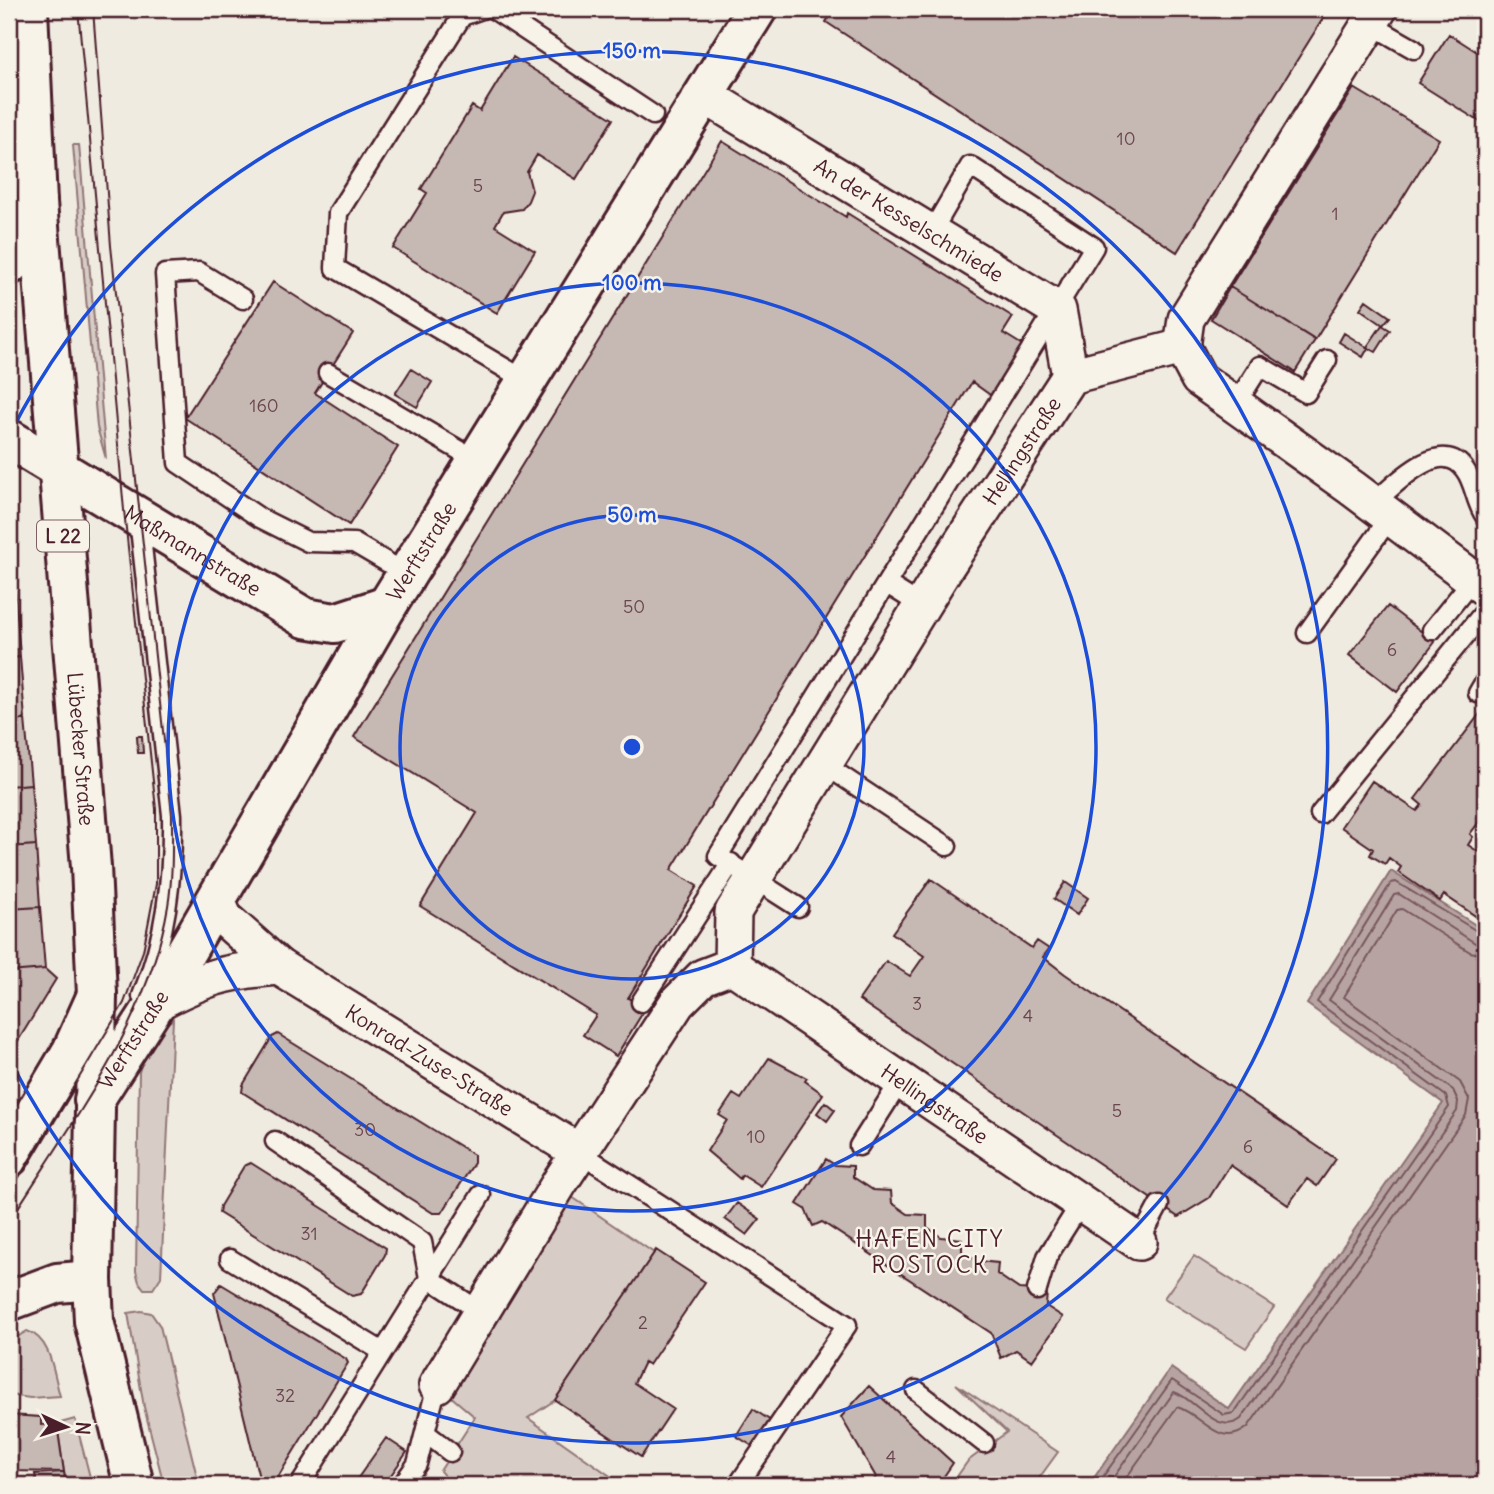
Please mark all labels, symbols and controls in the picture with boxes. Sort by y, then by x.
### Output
text: 150 m [603,37,661,64]
house number: 10 [1117,127,1136,150]
street label: An der Kesselschmiede [809,152,1009,287]
house number: 5 [473,174,483,197]
house number: 1 [1331,202,1339,225]
text: 100 m [602,269,662,296]
street label: Hellingstraße [976,391,1066,510]
house number: 160 [249,394,279,417]
street label: Werftstraße [380,496,462,606]
street label: Maßmannstraße [120,499,266,602]
text: 50 m [607,501,657,528]
road number: L 22 [37,520,89,552]
house number: 50 [623,595,645,618]
house number: 6 [1387,638,1397,661]
street label: Lübecker Straße [62,671,101,827]
centre of rings [620,735,644,759]
street label: Werftstraße [91,985,174,1094]
house number: 3 [912,992,922,1015]
street label: Konrad-Zuse-Straße [341,998,518,1122]
house number: 4 [1023,1004,1033,1027]
street label: Hellingstraße [876,1058,994,1149]
house number: 5 [1112,1099,1122,1122]
house number: 30 [354,1118,376,1141]
house number: 10 [747,1125,766,1148]
house number: 6 [1243,1135,1253,1158]
house number: 31 [300,1222,318,1245]
district label: HAFEN CITY ROSTOCK [855,1224,1005,1279]
house number: 2 [638,1311,648,1334]
house number: 32 [275,1384,295,1407]
north arrow [32,1392,102,1462]
text: N [71,1421,95,1436]
house number: 4 [886,1445,896,1468]

